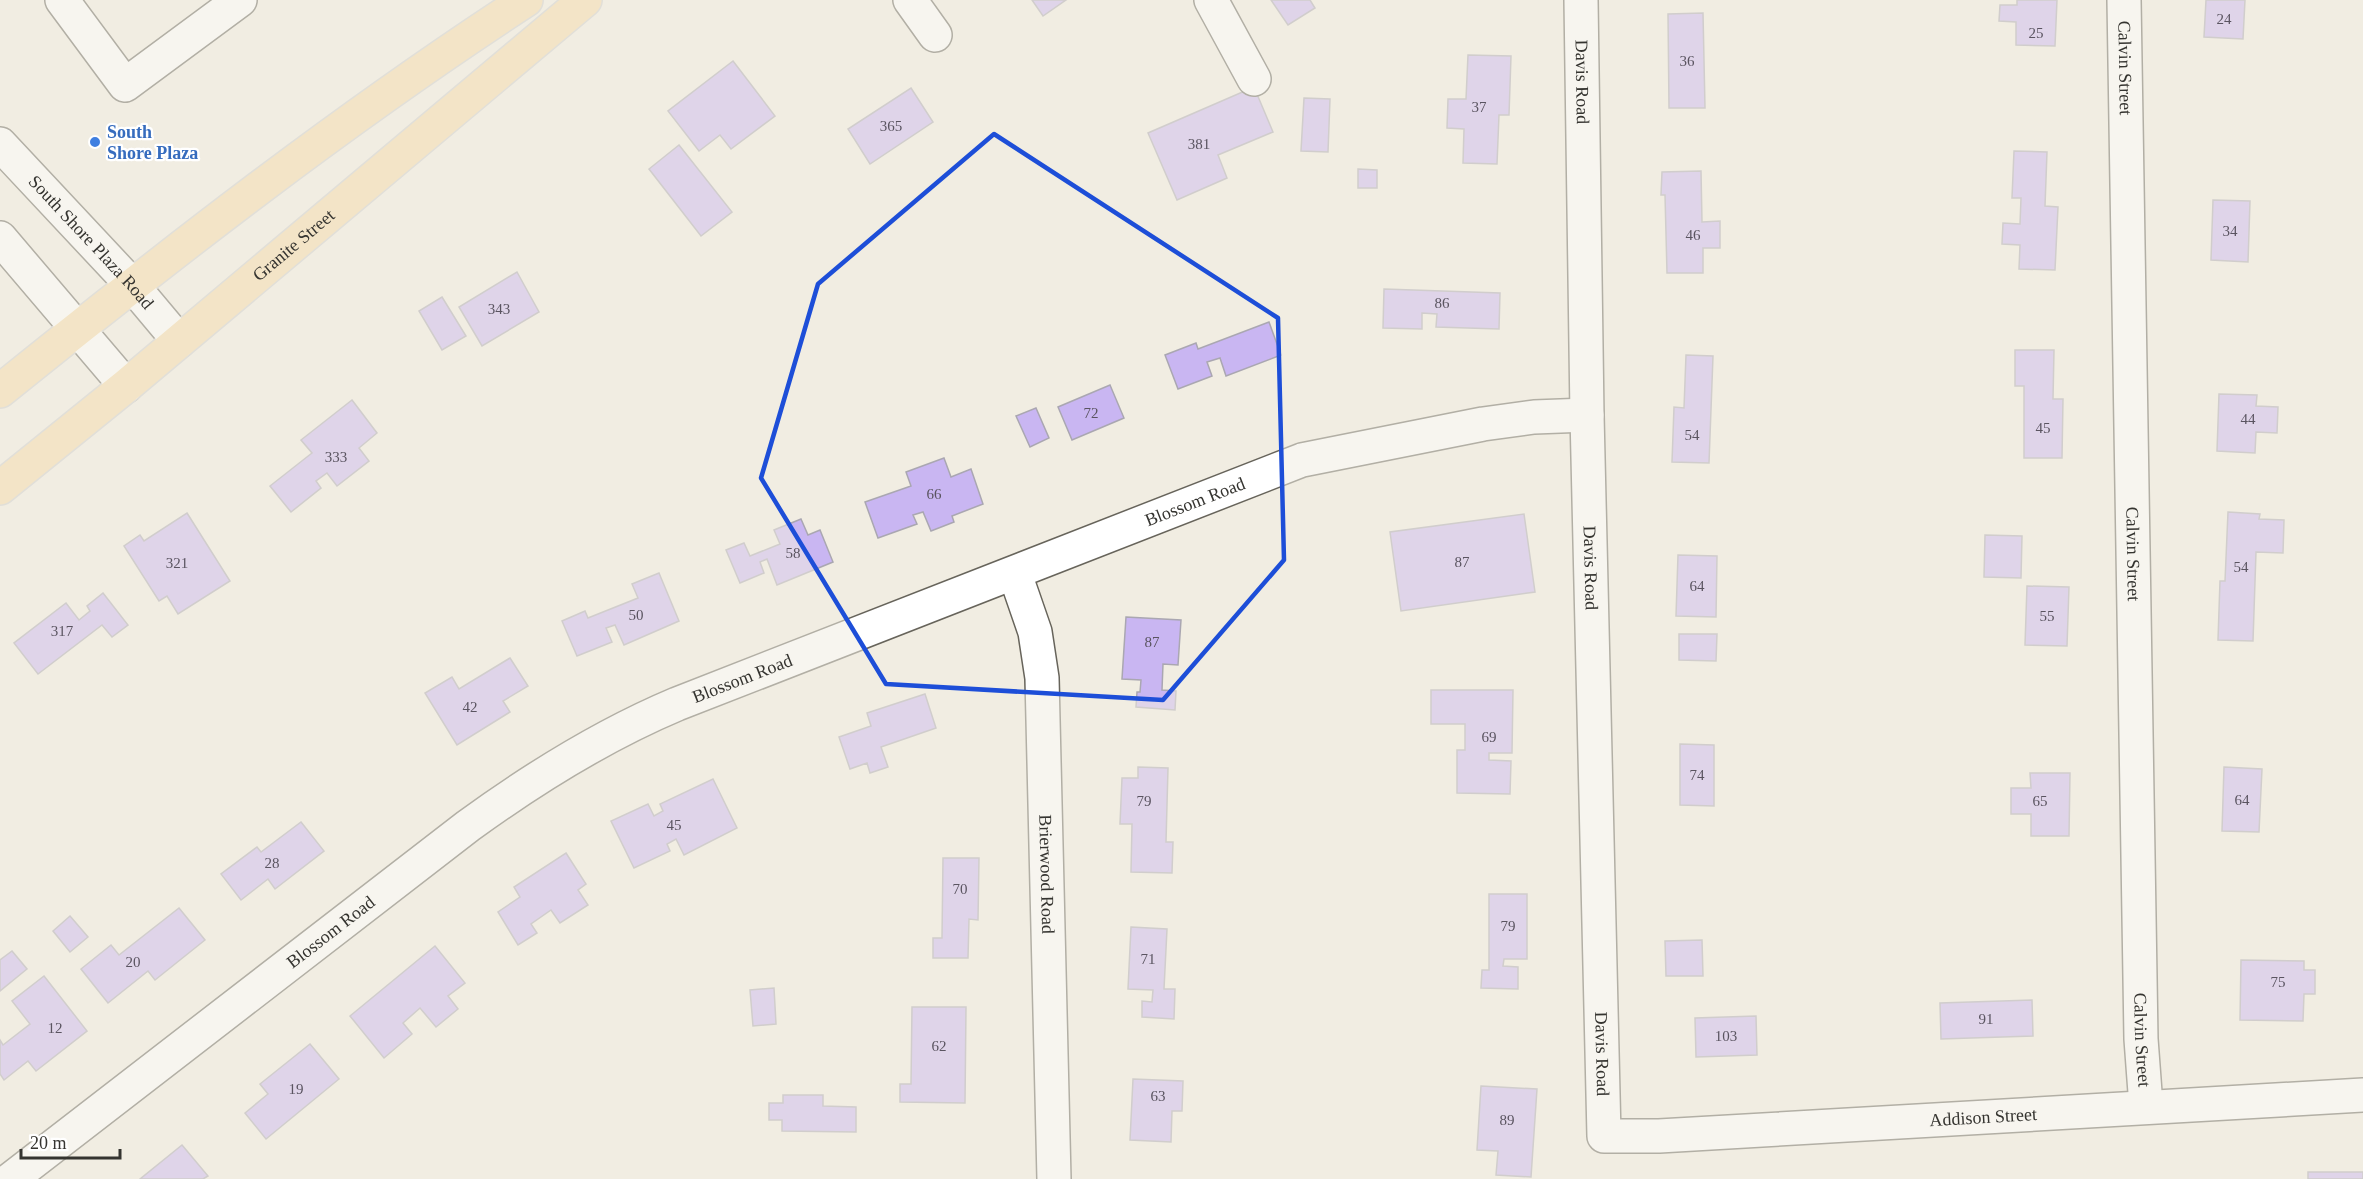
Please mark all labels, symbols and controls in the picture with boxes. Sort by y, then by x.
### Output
house number: 24 [2217,11,2232,27]
street label: Calvin Street [2114,21,2136,115]
house number: 25 [2029,25,2044,41]
street label: Davis Road [1572,40,1593,124]
house number: 36 [1680,53,1695,69]
house number: 37 [1472,99,1487,115]
house number: 365 [880,118,902,134]
place label: South Shore Plaza [107,122,198,163]
marker: South Shore Plaza [88,135,102,149]
house number: 381 [1188,136,1210,152]
street label: South Shore Plaza Road [25,171,158,313]
street label: Granite Street [249,205,338,285]
house number: 34 [2223,223,2238,239]
house number: 46 [1686,227,1701,243]
house number: 86 [1435,295,1450,311]
house number: 343 [488,301,510,317]
house number: 72 [1084,405,1099,421]
house number: 44 [2241,411,2256,427]
house number: 45 [2036,420,2051,436]
house number: 54 [1685,427,1700,443]
house number: 333 [325,449,347,465]
street label: Blossom Road [1142,473,1248,530]
house number: 66 [927,486,942,502]
street label: Calvin Street [2122,506,2144,601]
street label: Davis Road [1580,525,1602,610]
house number: 58 [786,545,801,561]
house number: 87 [1455,554,1470,570]
house number: 321 [166,555,188,571]
house number: 54 [2234,559,2249,575]
house number: 64 [1690,578,1705,594]
house number: 50 [629,607,644,623]
house number: 55 [2040,608,2055,624]
house number: 317 [51,623,74,639]
house number: 87 [1145,634,1160,650]
street label: Blossom Road [689,650,795,707]
house number: 42 [463,699,478,715]
house number: 69 [1482,729,1497,745]
house number: 74 [1690,767,1705,783]
house number: 64 [2235,792,2250,808]
house number: 79 [1137,793,1152,809]
house number: 65 [2033,793,2048,809]
street label: Brierwood Road [1035,814,1058,934]
house number: 45 [667,817,682,833]
house number: 28 [265,855,280,871]
house number: 70 [953,881,968,897]
street label: Blossom Road [283,892,379,972]
house number: 79 [1501,918,1516,934]
house number: 71 [1141,951,1156,967]
house number: 20 [126,954,141,970]
house number: 75 [2271,974,2286,990]
street label: Calvin Street [2130,992,2155,1088]
street label: Davis Road [1591,1011,1613,1096]
house number: 91 [1979,1011,1994,1027]
house number: 12 [48,1020,63,1036]
house number: 103 [1715,1028,1737,1044]
house number: 62 [932,1038,947,1054]
house number: 19 [289,1081,304,1097]
house number: 63 [1151,1088,1166,1104]
street label: Addison Street [1929,1104,2037,1130]
house number: 89 [1500,1112,1515,1128]
scale bar [21,1122,120,1160]
text: 20 m [30,1133,67,1153]

